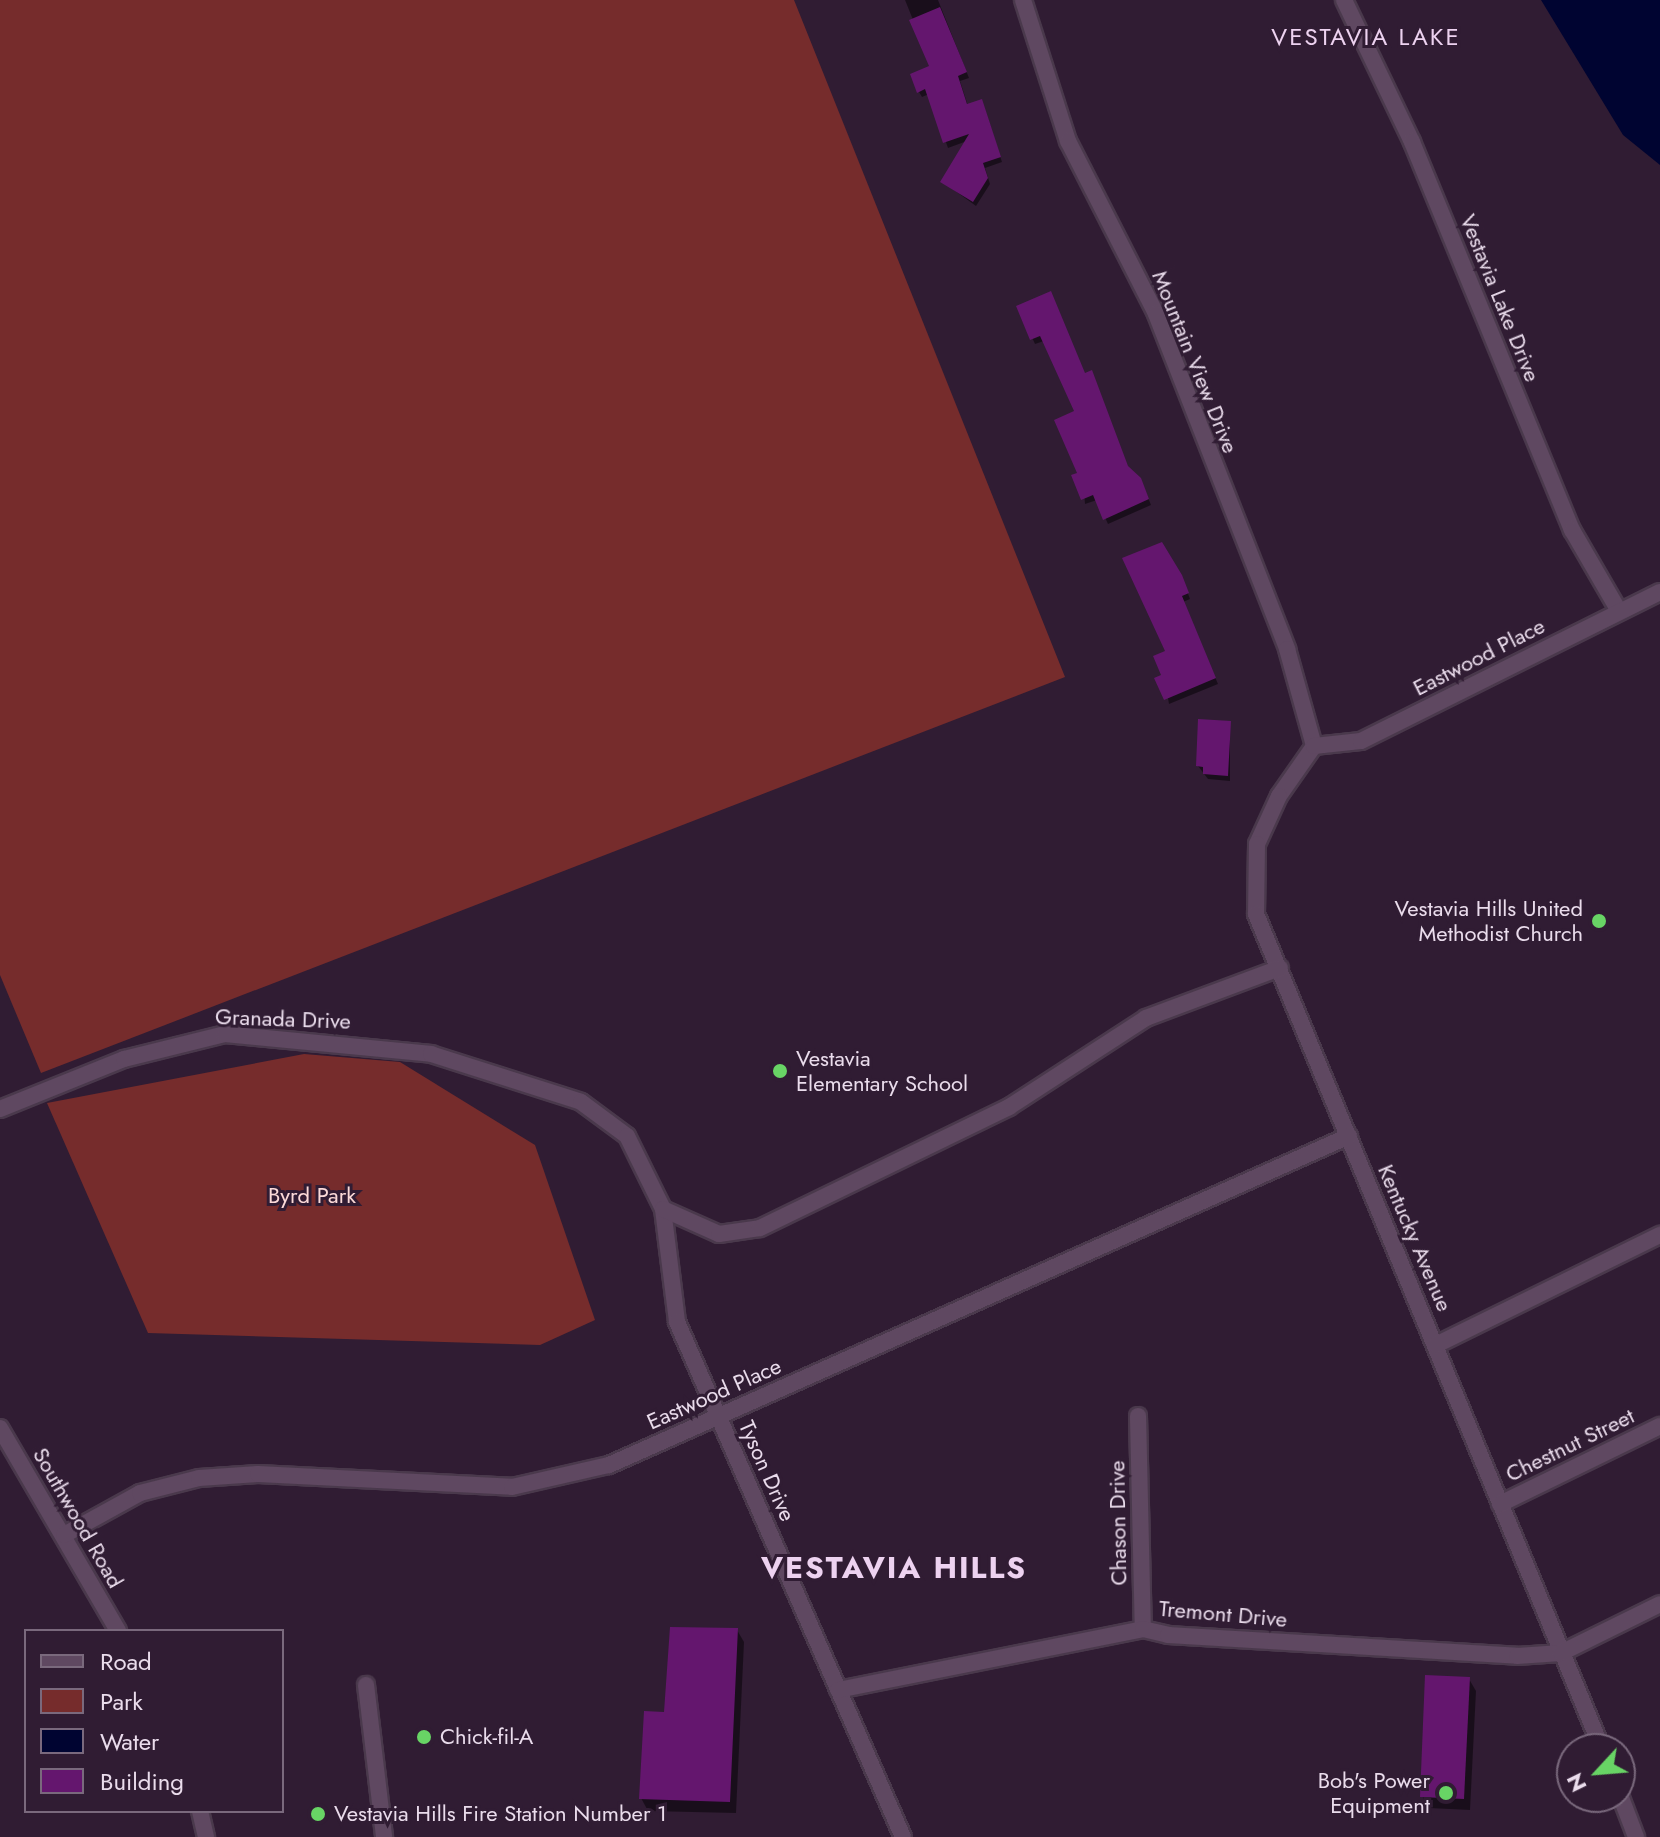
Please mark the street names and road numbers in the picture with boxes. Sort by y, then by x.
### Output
street label: Vestavia Lake Drive [1454,211,1546,385]
street label: Mountain View Drive [1146,267,1244,457]
street label: Eastwood Place [1409,613,1549,701]
street label: Granada Drive [215,1003,351,1035]
street label: Kentucky Avenue [1372,1161,1458,1315]
street label: Eastwood Place [643,1353,785,1435]
street label: Chestnut Street [1501,1403,1639,1487]
street label: Tyson Drive [733,1417,801,1525]
street label: Southwood Road [27,1443,129,1593]
street label: Chason Drive [1104,1460,1132,1586]
street label: Tremont Drive [1158,1595,1288,1633]

